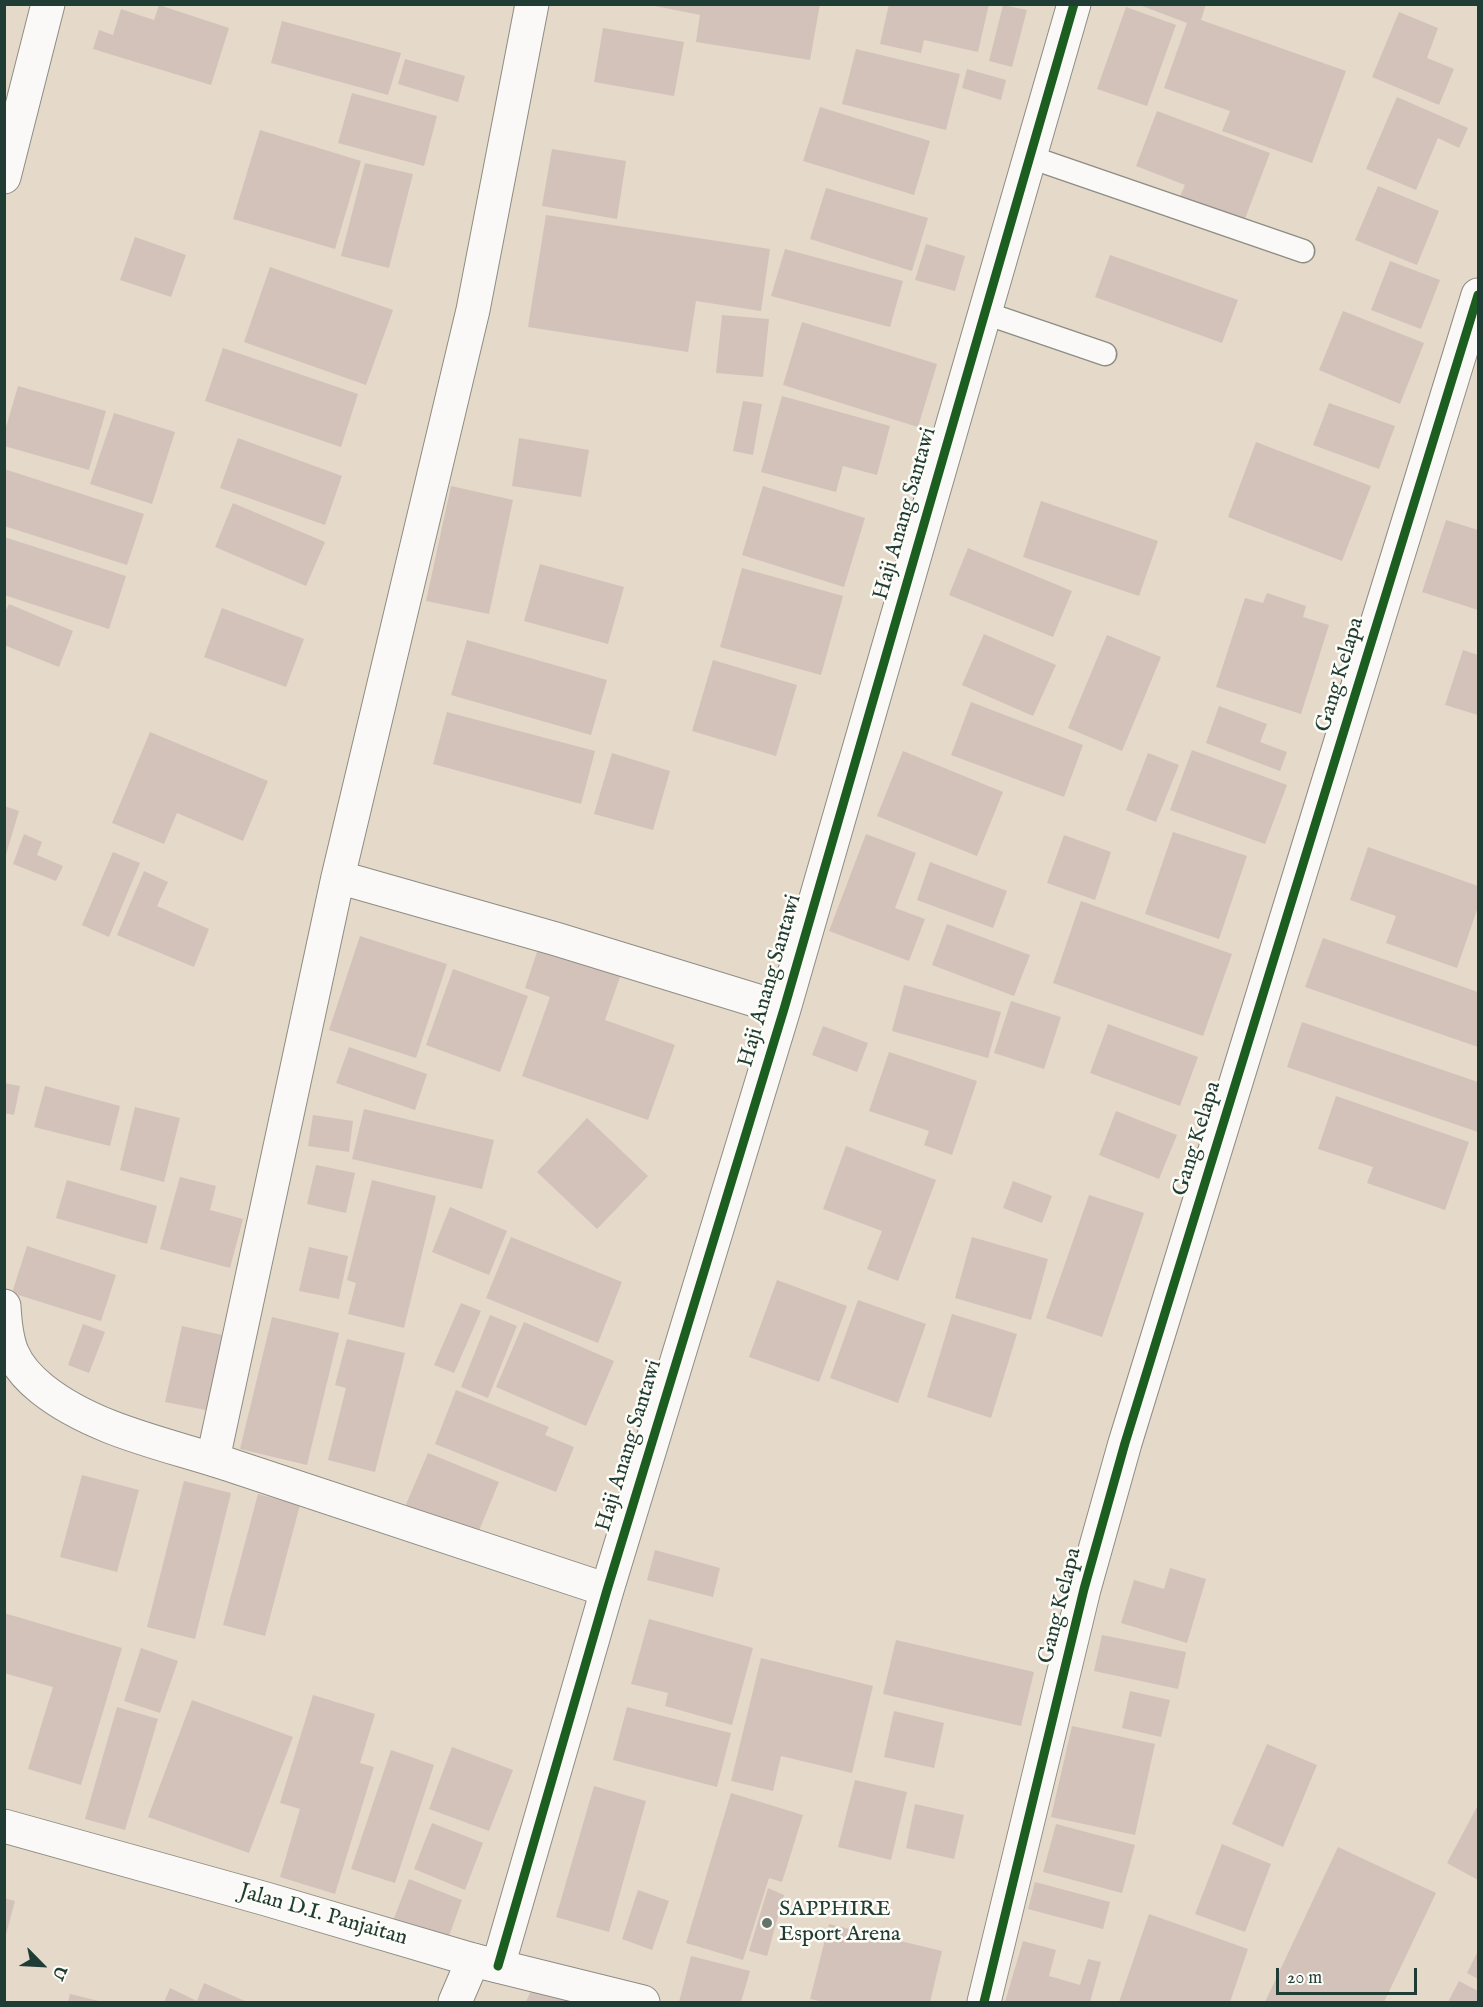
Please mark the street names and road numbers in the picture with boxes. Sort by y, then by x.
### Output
street label: Haji Anang Santawi [869,425,943,603]
street label: Gang Kelapa [1311,615,1371,735]
street label: Haji Anang Santawi [734,892,808,1070]
street label: Gang Kelapa [1168,1079,1228,1199]
street label: Haji Anang Santawi [591,1357,669,1535]
street label: Gang Kelapa [1034,1545,1088,1667]
street label: Jalan D.I. Panjaitan [236,1879,410,1953]

